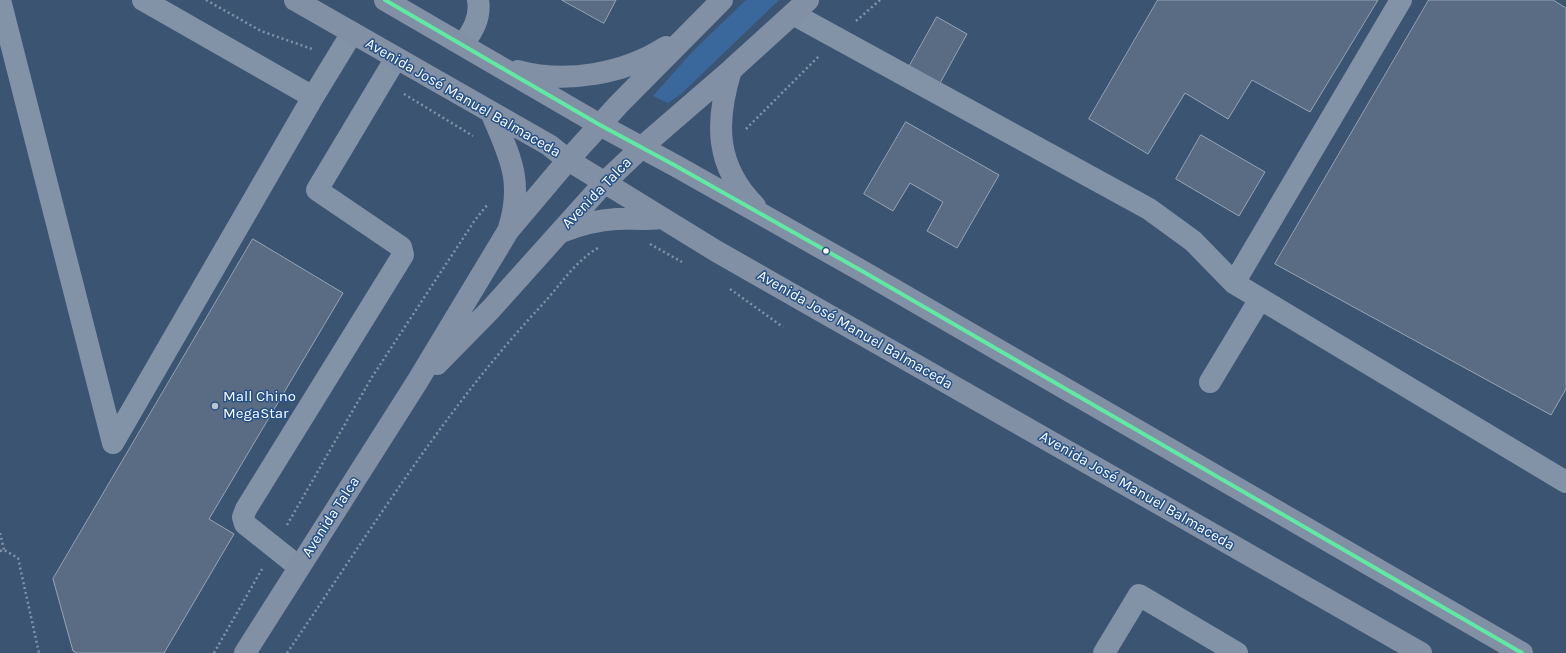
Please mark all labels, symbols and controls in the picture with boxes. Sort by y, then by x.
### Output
street label: Avenida José Manuel Balmaceda [362,35,564,161]
street label: Avenida Talca [558,154,636,232]
unlabelled marker [821,246,831,256]
street label: Avenida José Manuel Balmaceda [754,267,956,393]
place label: Mall Chino MegaStar [223,388,296,423]
marker: Mall Chino MegaStar [210,401,220,411]
street label: Avenida José Manuel Balmaceda [1036,428,1238,554]
street label: Avenida Talca [298,473,364,561]

